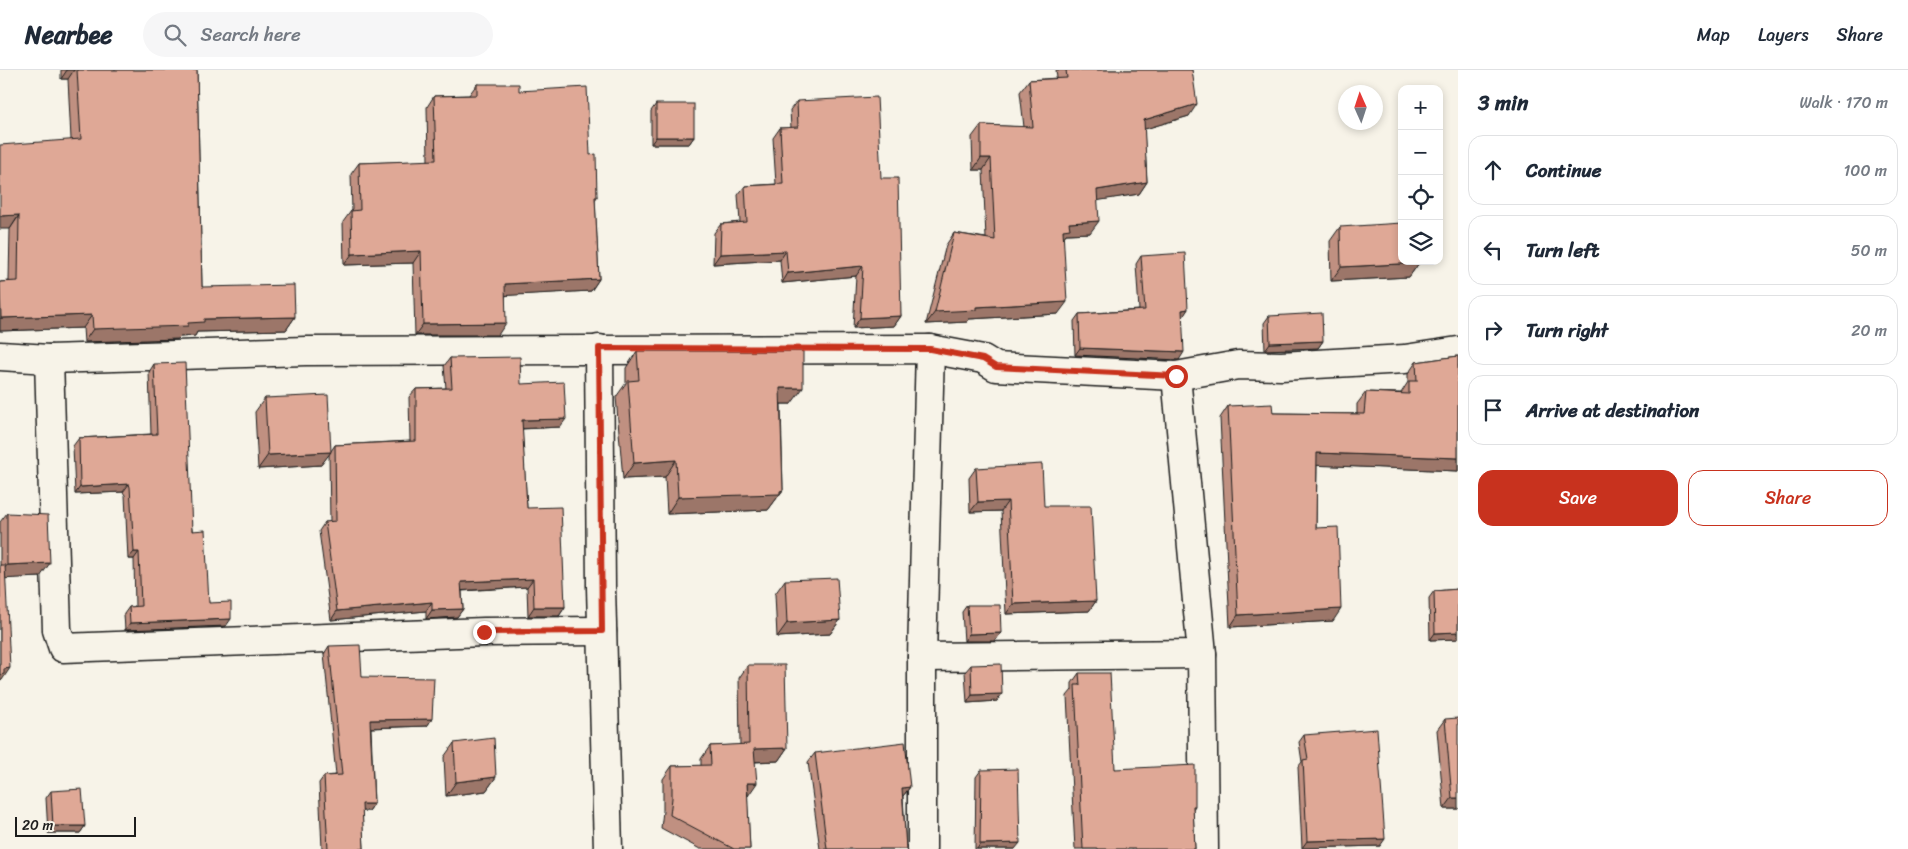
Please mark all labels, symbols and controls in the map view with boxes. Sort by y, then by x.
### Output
search box [143,12,493,57]
text: Nearbee [25,14,113,56]
text: Search here [201,18,301,51]
text: Map [1697,19,1730,51]
text: Layers [1758,19,1809,51]
text: Share [1837,19,1883,51]
icon: search [161,21,189,49]
text: 3 min [1478,84,1528,122]
north arrow [1338,85,1383,130]
map controls [1398,85,1443,265]
button: + [1398,85,1443,130]
text: Walk · 170 m [1799,88,1888,117]
button: − [1398,130,1443,175]
text: Continue [1526,154,1602,187]
icon: ahead [1479,156,1507,184]
text: 100 m [1843,156,1887,185]
button: locate [1398,175,1443,220]
button: layers [1398,220,1443,265]
text: Turn left [1526,234,1599,267]
icon: left [1479,236,1507,264]
text: 50 m [1851,236,1887,265]
text: Turn right [1526,314,1608,347]
icon: right [1479,316,1507,344]
text: 20 m [1851,316,1887,345]
route start [1165,365,1188,388]
text: Arrive at destination [1526,394,1699,427]
icon: arrive [1479,396,1507,424]
button: Save [1478,470,1678,526]
button: Share [1688,470,1888,526]
route end [473,621,496,644]
text: 20 m [22,813,53,838]
scale bar [15,814,136,837]

